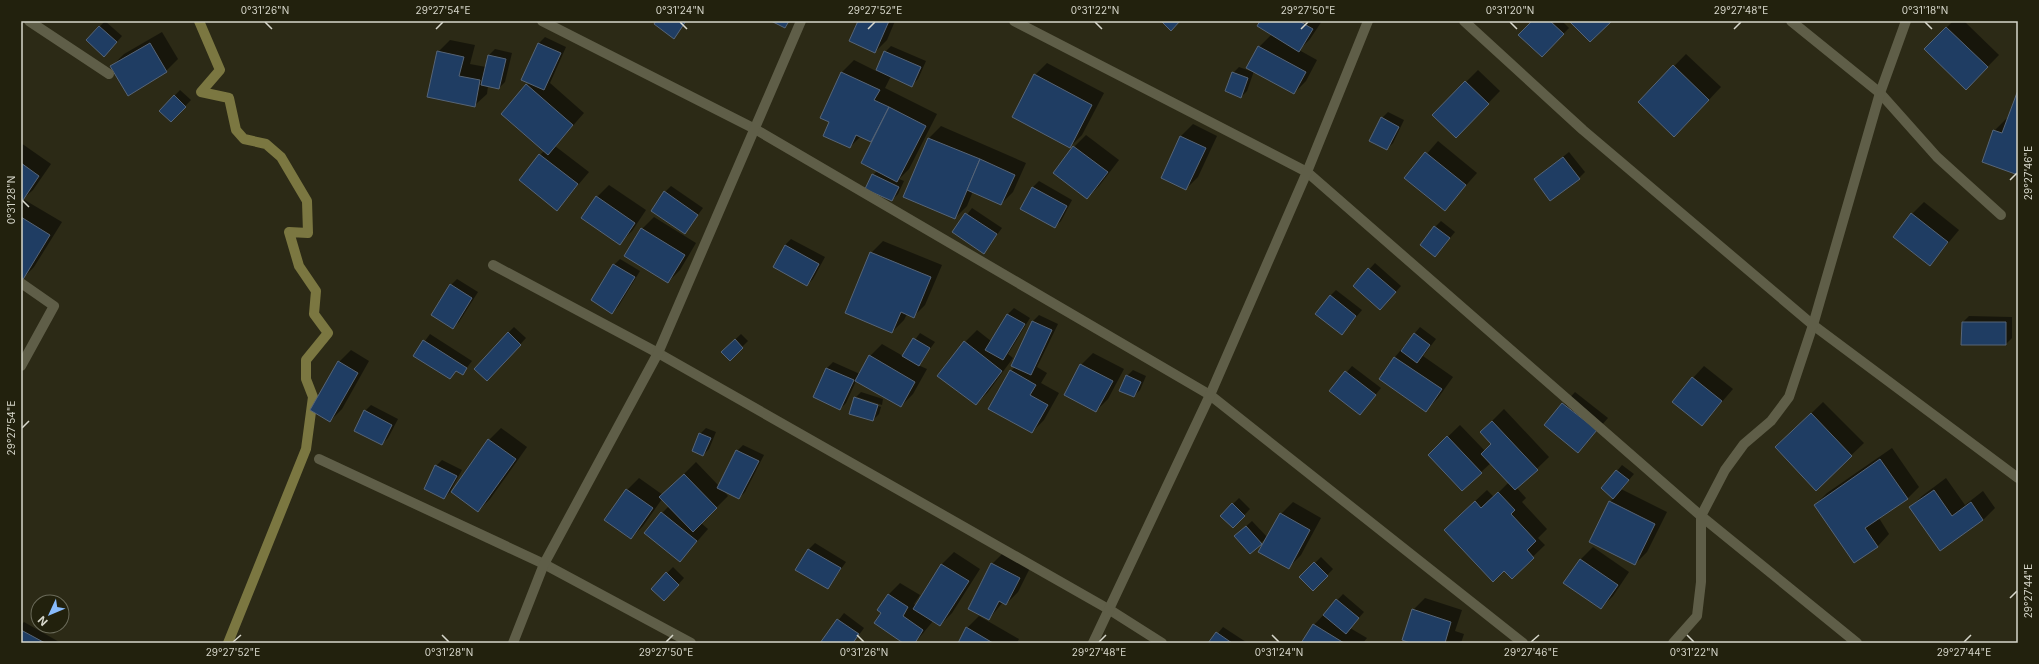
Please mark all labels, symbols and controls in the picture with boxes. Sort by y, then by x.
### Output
text: 0°31'26"N [241,4,289,16]
text: 29°27'54"E [416,4,470,16]
text: 0°31'24"N [656,4,704,16]
text: 29°27'52"E [848,4,902,16]
text: 0°31'22"N [1071,4,1119,16]
text: 29°27'50"E [1281,4,1335,16]
text: 0°31'20"N [1486,4,1534,16]
text: 29°27'48"E [1714,4,1768,16]
text: 0°31'18"N [1902,4,1948,16]
text: 29°27'46"E [2022,146,2034,200]
text: 0°31'28"N [5,176,17,224]
text: 29°27'54"E [5,401,17,455]
text: 29°27'44"E [2022,564,2034,618]
north arrow [30,594,70,634]
text: N [35,613,51,629]
text: 29°27'52"E [206,646,260,658]
text: 0°31'28"N [425,646,473,658]
text: 29°27'50"E [639,646,693,658]
text: 0°31'26"N [840,646,888,658]
text: 29°27'48"E [1072,646,1126,658]
text: 0°31'24"N [1255,646,1303,658]
text: 29°27'46"E [1504,646,1558,658]
text: 0°31'22"N [1670,646,1718,658]
text: 29°27'44"E [1937,646,1991,658]

